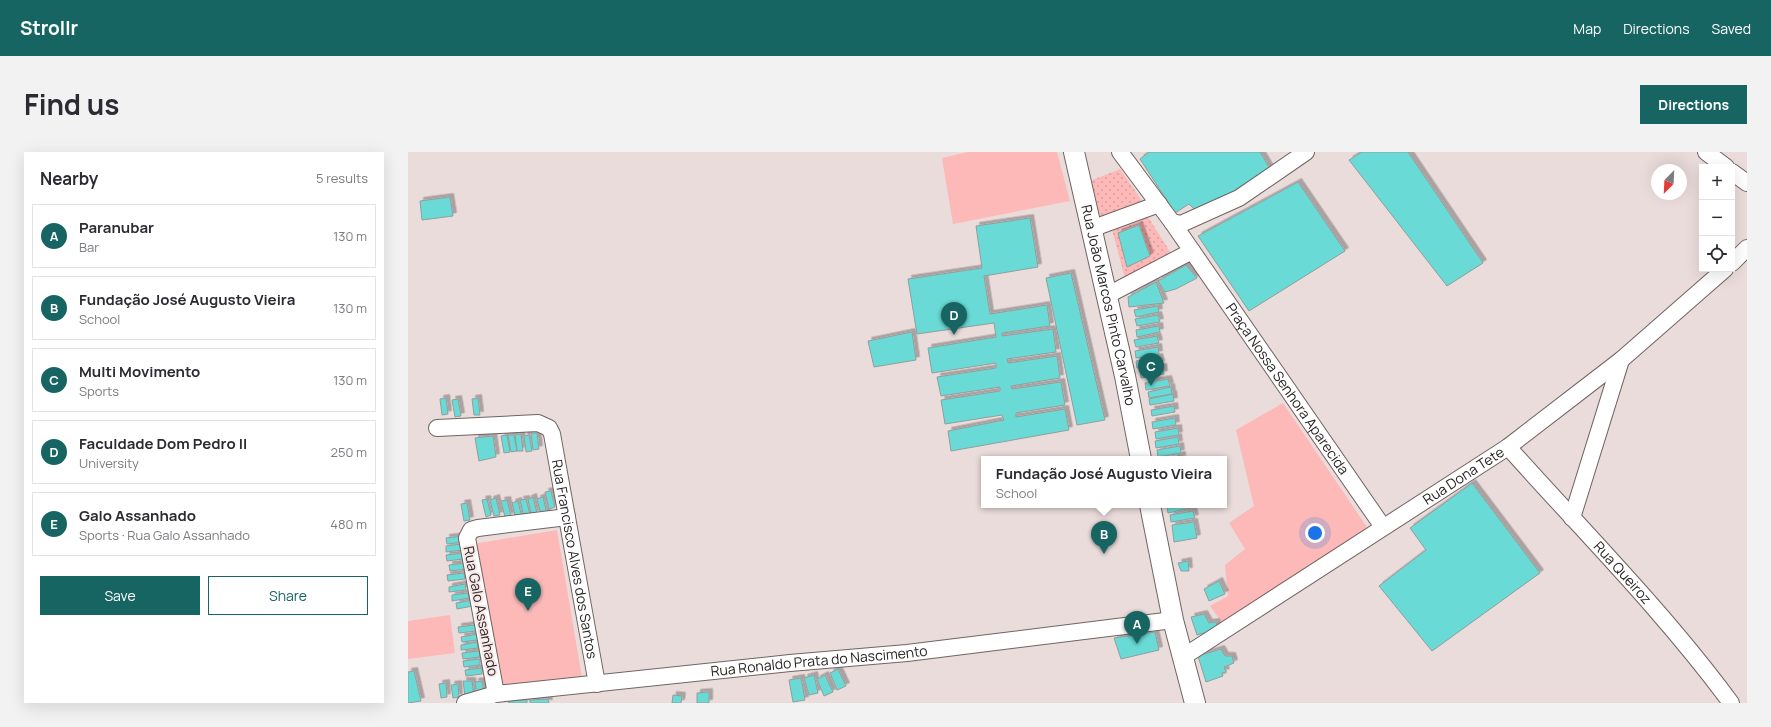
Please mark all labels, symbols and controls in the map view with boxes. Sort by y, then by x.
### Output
text: Strollr [20,15,78,41]
text: Map [1573,19,1601,38]
text: Directions [1623,19,1690,38]
text: Saved [1712,19,1751,38]
text: Find us [24,85,119,123]
button: Directions [1640,85,1747,124]
north arrow [1651,164,1687,200]
map controls [1699,164,1735,272]
button: + [1699,164,1735,200]
text: Nearby [40,167,98,190]
text: 5 results [316,169,368,187]
button: − [1699,200,1735,236]
street label: Rua João Marcos Pinto Carvalho [1077,203,1141,407]
text: Paranubar [79,217,154,238]
text: A [50,227,58,245]
text: 130 m [333,227,367,245]
button: locate [1699,236,1735,272]
text: Bar [79,238,99,256]
text: Fundação José Augusto Vieira [79,289,295,310]
text: B [50,299,58,317]
text: 130 m [333,299,367,317]
street label: Praça Nossa Senhora Aparecida [1222,299,1354,478]
pin: D [941,302,967,335]
text: School [79,310,120,328]
pin: C [1138,353,1164,386]
text: Multi Movimento [79,361,200,382]
text: C [49,371,59,389]
text: 130 m [333,371,367,389]
text: Sports [79,382,119,400]
text: Faculdade Dom Pedro II [79,433,247,454]
street label: Rua Dona Tete [1419,442,1508,509]
text: D [49,443,59,461]
text: 250 m [331,443,367,461]
text: University [79,454,139,472]
popup [981,456,1227,508]
street label: Rua Francisco Alves dos Santos [548,458,602,660]
text: Fundação José Augusto Vieira [996,463,1212,484]
text: School [996,484,1037,502]
text: Galo Assanhado [79,505,196,526]
text: E [50,515,58,533]
text: 480 m [330,515,367,533]
pin: B [1091,521,1117,554]
your location [1305,523,1325,543]
text: Sports · Rua Galo Assanhado [79,526,250,544]
street label: Rua Queiroz [1590,537,1656,608]
street label: Rua Galo Assanhado [460,544,503,678]
button: Save [40,576,200,615]
button: Share [208,576,368,615]
pin: E [515,578,541,611]
pin: A [1124,611,1150,644]
street label: Rua Ronaldo Prata do Nascimento [710,641,928,680]

